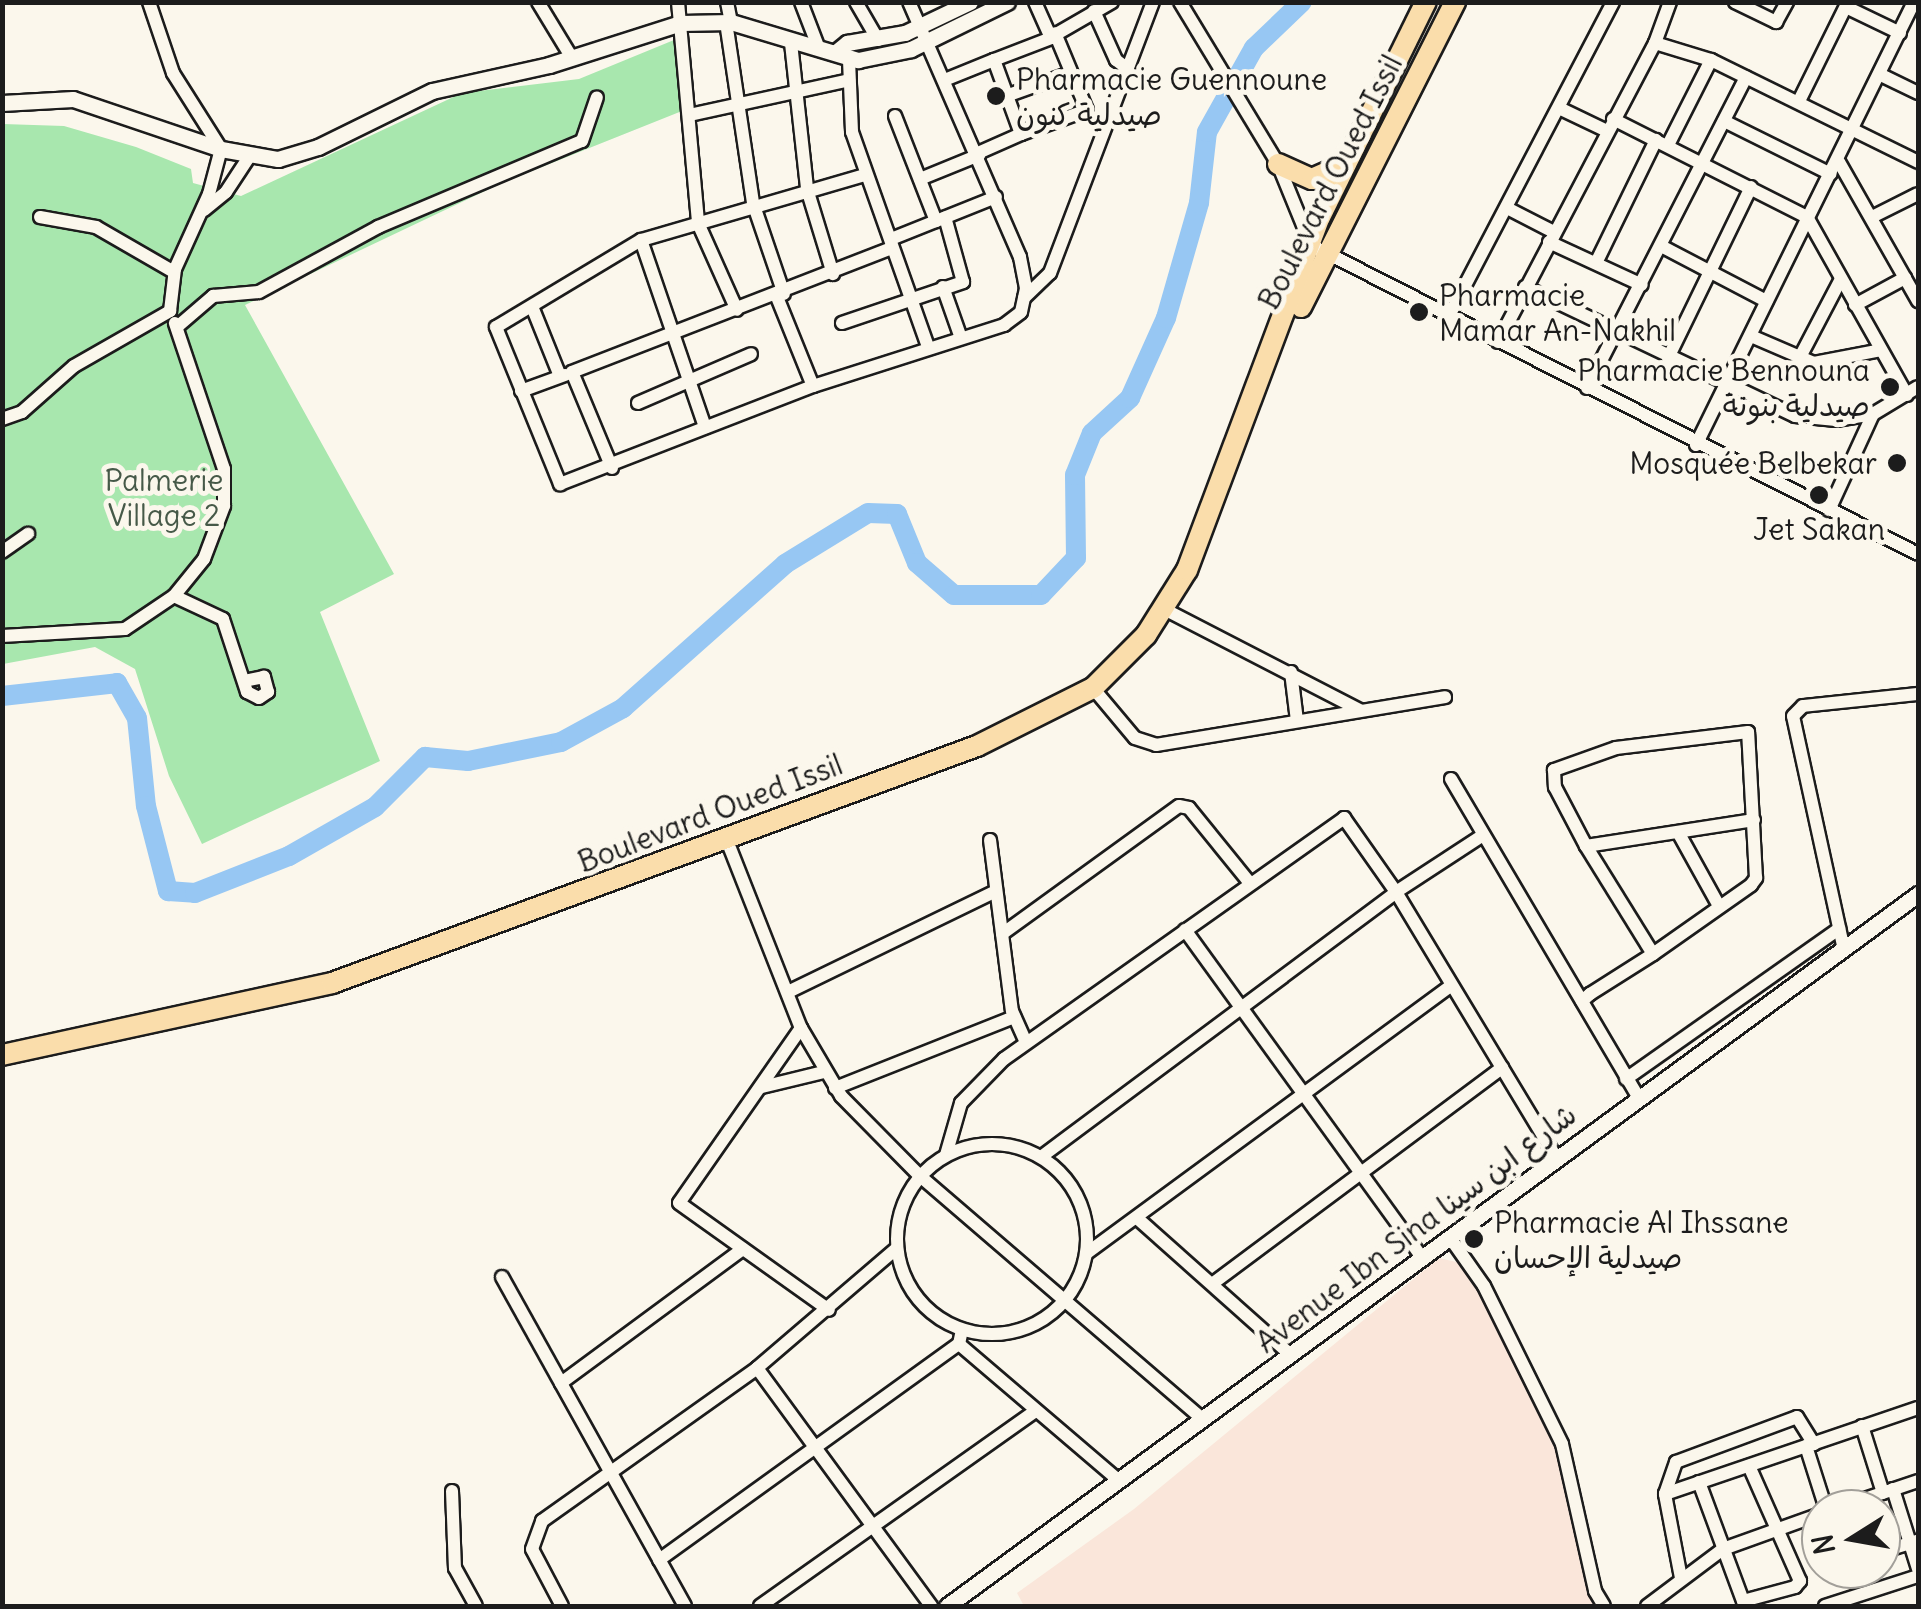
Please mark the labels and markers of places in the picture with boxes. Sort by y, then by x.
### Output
place label: Pharmacie Guennoune صيدلية كنون [1016,61,1327,132]
marker: Pharmacie Guennoune صيدلية كنون [985,85,1007,107]
place label: Pharmacie Mamar An-Nakhil [1439,277,1676,348]
marker: Pharmacie Mamar An-Nakhil [1408,301,1430,323]
place label: Pharmacie Bennouna صيدلية بنونة [1577,352,1870,422]
marker: Pharmacie Bennouna صيدلية بنونة [1879,376,1901,398]
place label: Mosquée Belbekar [1629,445,1877,481]
marker: Mosquée Belbekar [1886,452,1908,474]
marker: Jet Sakan [1808,484,1830,506]
place label: Jet Sakan [1753,511,1885,547]
place label: Pharmacie Al Ihssane صيدلية الإحسان [1494,1204,1789,1274]
marker: Pharmacie Al Ihssane صيدلية الإحسان [1463,1228,1485,1250]

